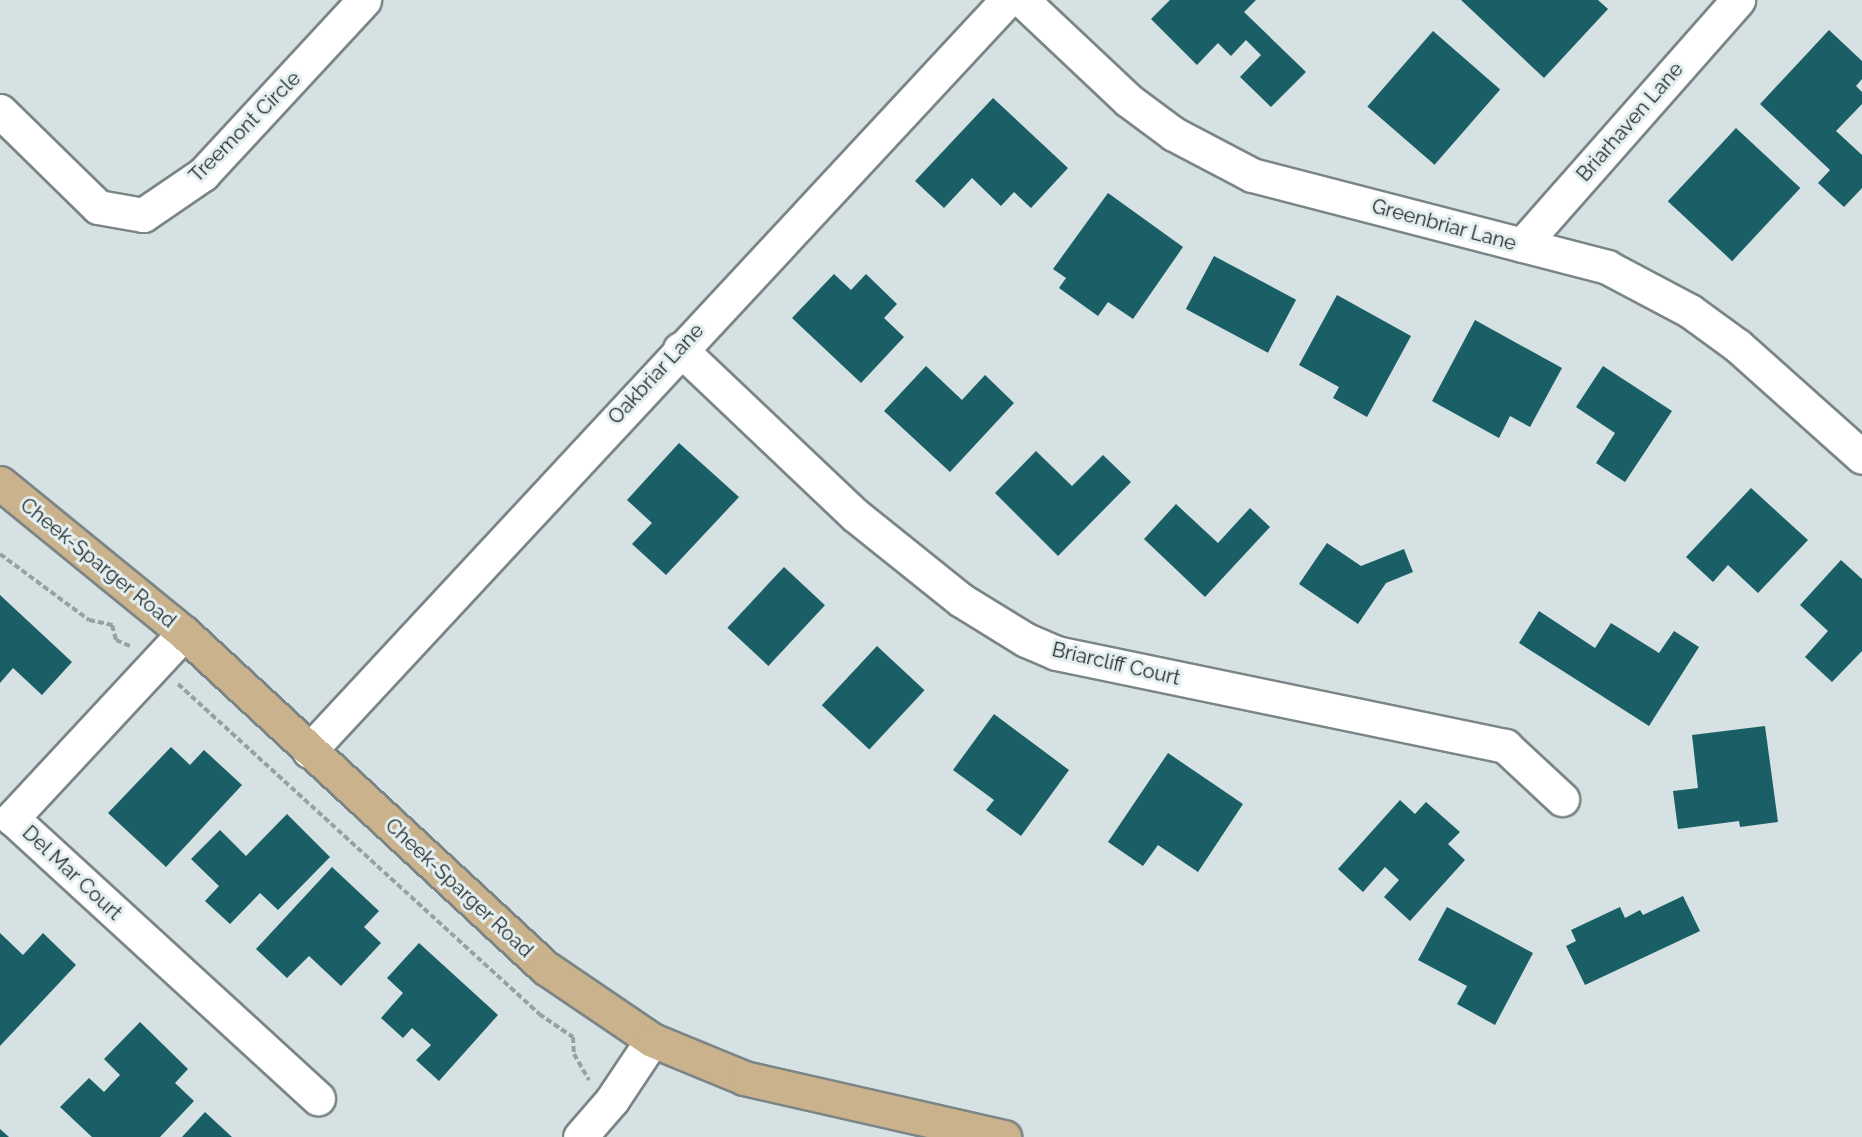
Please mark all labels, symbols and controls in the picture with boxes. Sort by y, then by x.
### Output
street label: Briarhaven Lane [1572,58,1688,186]
street label: Treemont Circle [184,66,306,188]
street label: Greenbriar Lane [1369,194,1519,256]
street label: Oakbriar Lane [603,319,709,429]
street label: Cheek-Sparger Road [15,493,181,633]
street label: Briarcliff Court [1049,638,1183,690]
street label: Cheek-Sparger Road [380,813,538,963]
street label: Del Mar Court [17,820,127,926]

